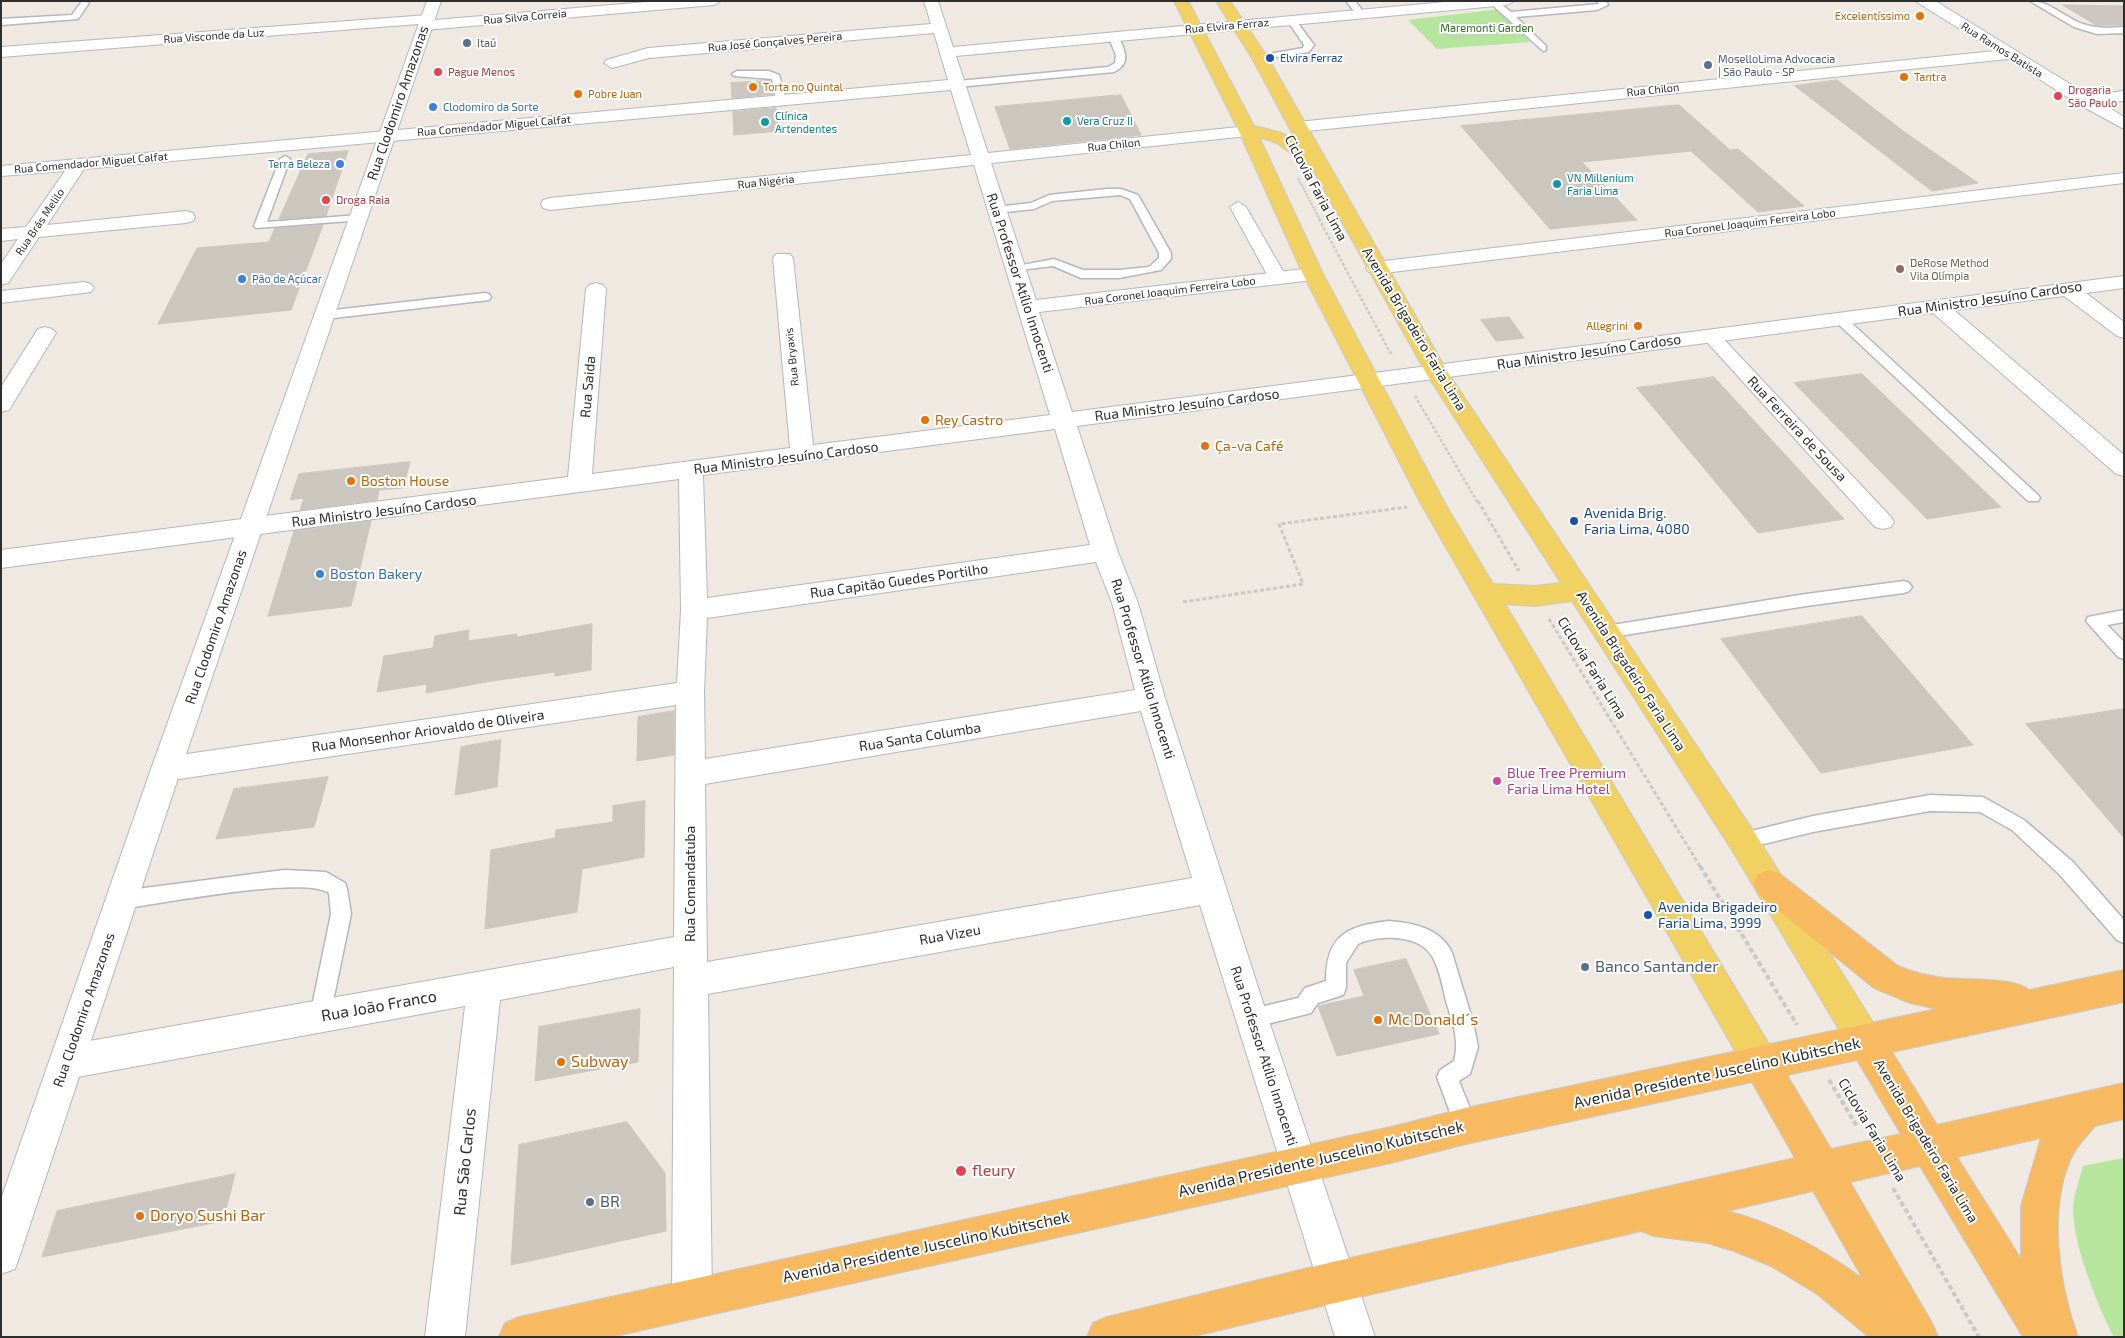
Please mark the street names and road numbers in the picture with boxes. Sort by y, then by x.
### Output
street label: Rua Silva Correia [483,7,567,27]
street label: Rua Elvira Ferraz [1184,16,1270,36]
street label: Rua Ramos Batista [1959,20,2045,80]
street label: Rua Clodomiro Amazonas [364,23,432,183]
street label: Rua Visconde da Luz [163,26,265,46]
street label: Rua José Gonçalves Pereira [707,30,843,54]
street label: Rua Chilon [1626,81,1680,99]
street label: Rua Comendador Miguel Calfat [417,113,571,139]
street label: Ciclovia Faria Lima [1281,132,1351,244]
street label: Rua Chilon [1087,136,1141,154]
street label: Rua Comendador Miguel Calfat [14,150,168,176]
street label: Rua Nigéria [737,172,795,192]
street label: Rua Brás Melilo [13,186,67,258]
street label: Rua Professor Atílio Innocenti [983,191,1057,375]
street label: Rua Coronel Joaquim Ferreira Lobo [1664,206,1836,240]
street label: Avenida Brigadeiro Faria Lima [1358,244,1470,414]
street label: Rua Coronel Joaquim Ferreira Lobo [1084,274,1256,308]
street label: Rua Ministro Jesuíno Cardoso [1897,278,2083,320]
street label: Rua Bryaxis [782,327,802,387]
street label: Rua Ministro Jesuíno Cardoso [1496,331,1682,373]
street label: Rua Saida [577,355,599,419]
street label: Rua Ferreira de Sousa [1744,373,1850,485]
street label: Rua Ministro Jesuíno Cardoso [1094,385,1280,425]
street label: Rua Ministro Jesuíno Cardoso [693,438,879,478]
street label: Rua Ministro Jesuíno Cardoso [291,491,477,531]
street label: Rua Clodomiro Amazonas [182,547,250,707]
street label: Rua Capitão Guedes Portilho [809,560,989,602]
street label: Rua Professor Atílio Innocenti [1108,577,1178,761]
street label: Avenida Brigadeiro Faria Lima [1573,588,1689,754]
street label: Ciclovia Faria Lima [1554,614,1630,722]
street label: Rua Monsenhor Ariovaldo de Oliveira [311,706,545,756]
street label: Rua Santa Columba [858,719,982,755]
street label: Rua Comandatuba [682,826,698,942]
street label: Rua Vizeu [918,921,982,949]
street label: Rua Clodomiro Amazonas [50,930,118,1090]
street label: Rua Professor Atílio Innocenti [1227,964,1301,1148]
street label: Rua João Franco [320,986,438,1026]
street label: Avenida Presidente Juscelino Kubitschek [1572,1033,1862,1113]
street label: Avenida Brigadeiro Faria Lima [1870,1056,1982,1226]
street label: Ciclovia Faria Lima [1835,1075,1909,1185]
street label: Rua São Carlos [450,1107,480,1217]
street label: Avenida Presidente Juscelino Kubitschek [1176,1117,1466,1201]
street label: Avenida Presidente Juscelino Kubitschek [781,1207,1071,1287]

